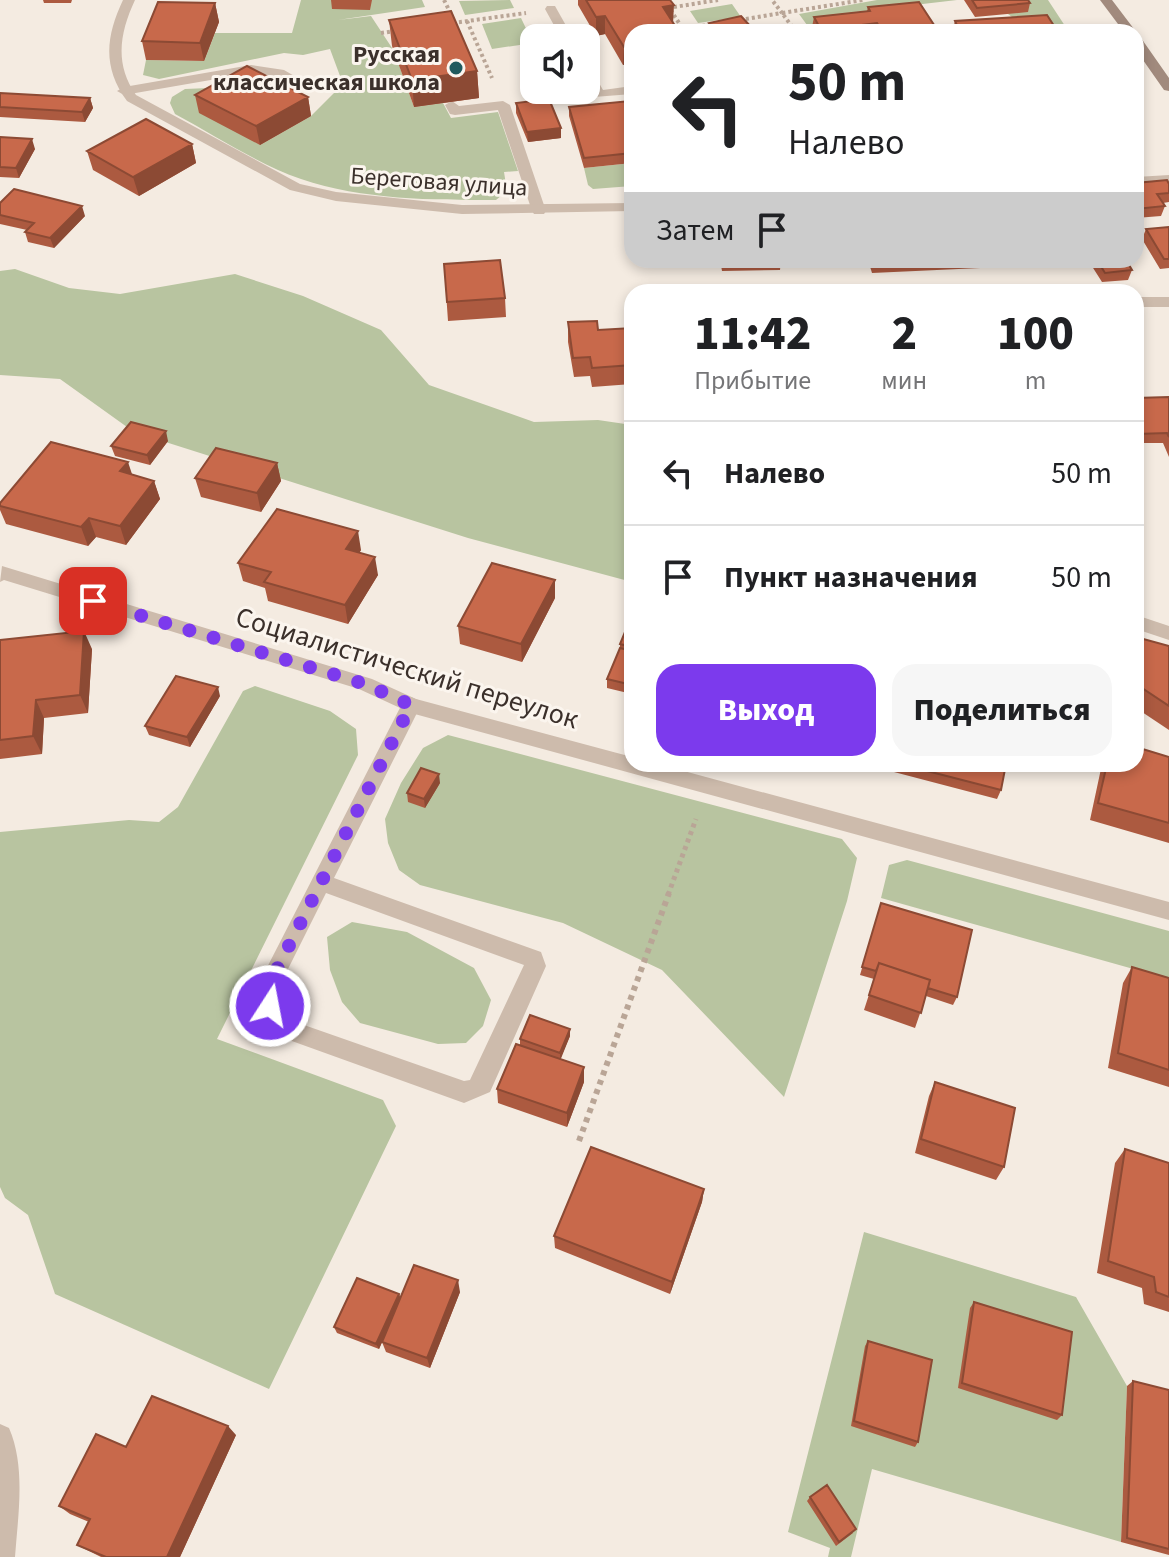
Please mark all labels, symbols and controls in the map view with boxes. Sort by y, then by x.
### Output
map controls [520,24,600,104]
button: sound [520,24,600,104]
place label: Русская классическая школа [213,37,440,100]
text: 50 m [788,43,906,122]
icon: left [656,56,760,160]
marker: Русская классическая школа [447,59,465,77]
text: Налево [788,117,904,168]
street label: Береговая улица [349,158,529,206]
icon: arrive [750,208,794,252]
text: Затем [656,209,734,252]
text: 11:42 [694,300,811,368]
text: 2 [891,300,917,368]
text: 100 [997,300,1074,368]
text: Прибытие [694,362,811,399]
text: мин [881,362,927,399]
text: m [1025,362,1046,399]
icon: left [656,451,700,495]
text: Налево [724,452,825,495]
text: 50 m [1051,452,1112,495]
icon: arrive [656,555,700,599]
text: Пункт назначения [724,556,978,599]
text: 50 m [1051,556,1112,599]
pin [59,567,127,635]
icon: arrive [71,579,115,623]
street label: Социалистический переулок [231,597,583,739]
button: Выход [656,664,876,756]
button: Поделиться [892,664,1112,756]
position arrow [228,964,312,1048]

